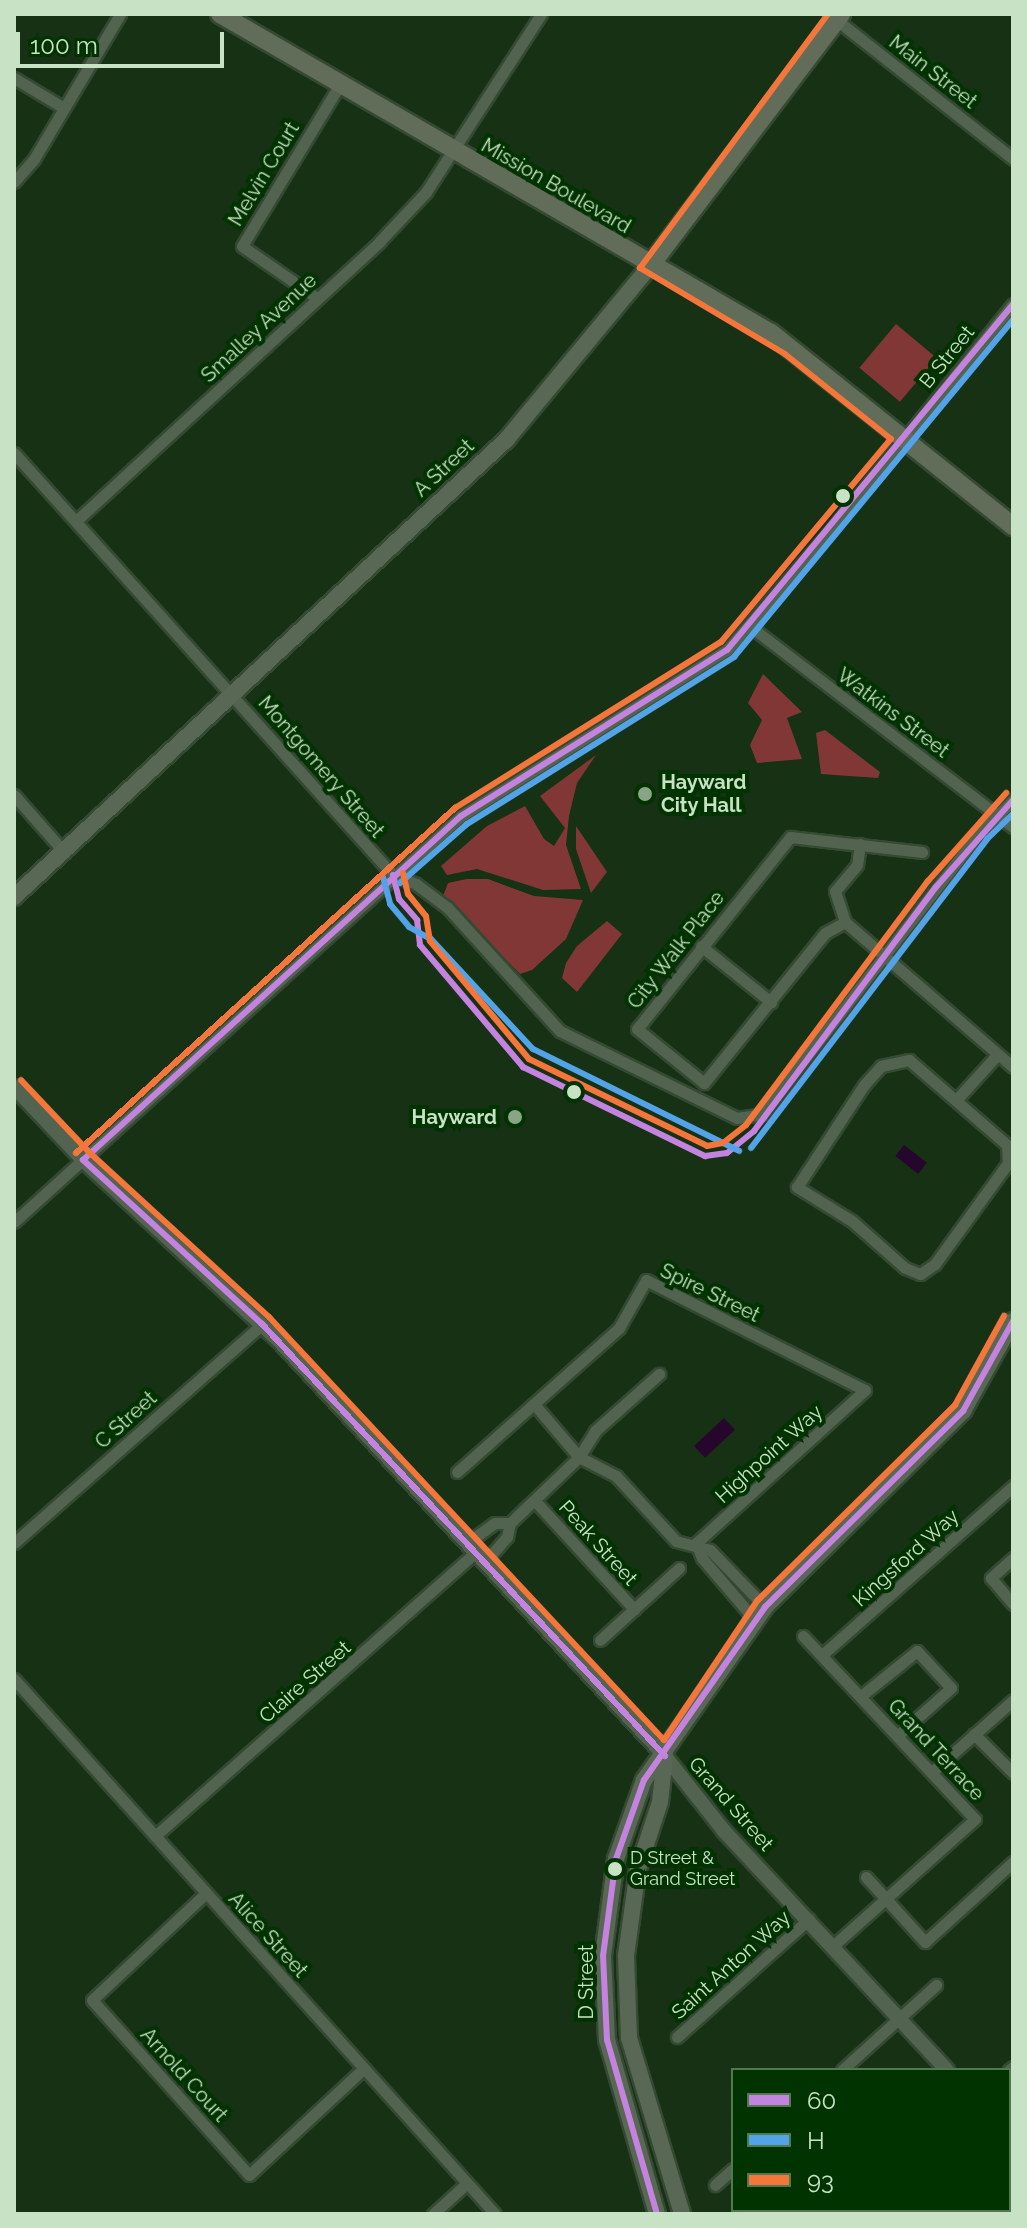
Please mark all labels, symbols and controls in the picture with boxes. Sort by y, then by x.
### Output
scale bar [20,16,228,66]
street label: Main Street [884,30,982,114]
text: 100 m [30,31,98,60]
street label: Melvin Court [224,118,304,230]
street label: Mission Boulevard [477,133,635,239]
street label: Smalley Avenue [196,268,322,388]
street label: B Street [914,321,980,393]
street label: A Street [409,434,479,502]
unlabelled marker [835,488,851,504]
street label: Watkins Street [832,663,954,763]
street label: Montgomery Street [253,691,389,843]
place label: Hayward City Hall [661,770,746,817]
marker: Hayward City Hall [636,785,654,803]
street label: City Walk Place [622,886,730,1014]
unlabelled marker [566,1084,582,1100]
place label: Hayward [412,1105,497,1129]
marker: Hayward [504,1106,526,1128]
street label: Spire Street [656,1259,764,1327]
street label: C Street [90,1386,162,1454]
street label: Highpoint Way [710,1399,828,1509]
street label: Peak Street [554,1496,642,1590]
street label: Kingsford Way [848,1504,964,1612]
street label: Claire Street [254,1636,356,1728]
street label: Grand Terrace [883,1694,989,1806]
street label: Grand Street [684,1752,778,1856]
place label: D Street & Grand Street [630,1848,735,1890]
marker: D Street & Grand Street [607,1861,623,1877]
street label: Alice Street [223,1887,313,1983]
street label: Saint Anton Way [666,1905,796,2025]
street label: D Street [574,1945,598,2019]
street label: Arnold Court [136,2023,232,2127]
legend [731,2068,1011,2212]
text: 60 [807,2086,836,2115]
text: H [807,2126,825,2155]
text: 93 [807,2166,834,2195]

